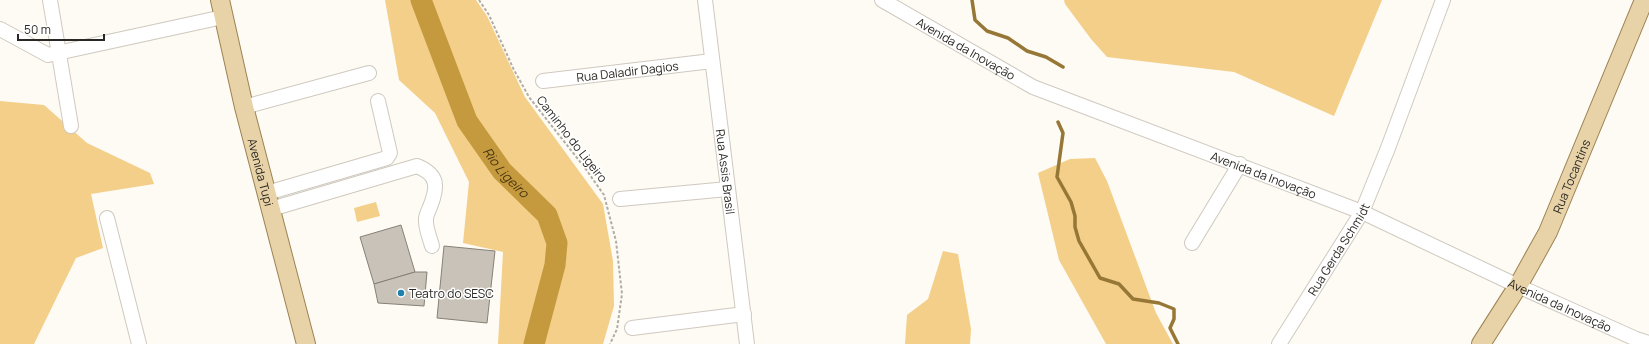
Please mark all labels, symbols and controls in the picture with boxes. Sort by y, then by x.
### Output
street label: Avenida da Inovação [913,13,1019,84]
scale bar [18,16,104,42]
text: 50 m [24,21,51,38]
street label: Rua Daladir Dagios [575,57,679,85]
street label: Caminho do Ligeiro [533,92,611,186]
street label: Rua Assis Brasil [712,128,740,215]
street label: Avenida Tupi [244,136,278,208]
street label: Rua Tocantins [1548,137,1594,216]
water label: Rio Ligeiro [479,143,534,202]
street label: Avenida da Inovação [1208,147,1319,202]
street label: Rua Gerda Schmidt [1303,200,1373,299]
street label: Avenida da Inovação [1506,274,1615,336]
place label: Teatro do SESC [409,285,494,302]
marker: Teatro do SESC [396,288,406,298]

